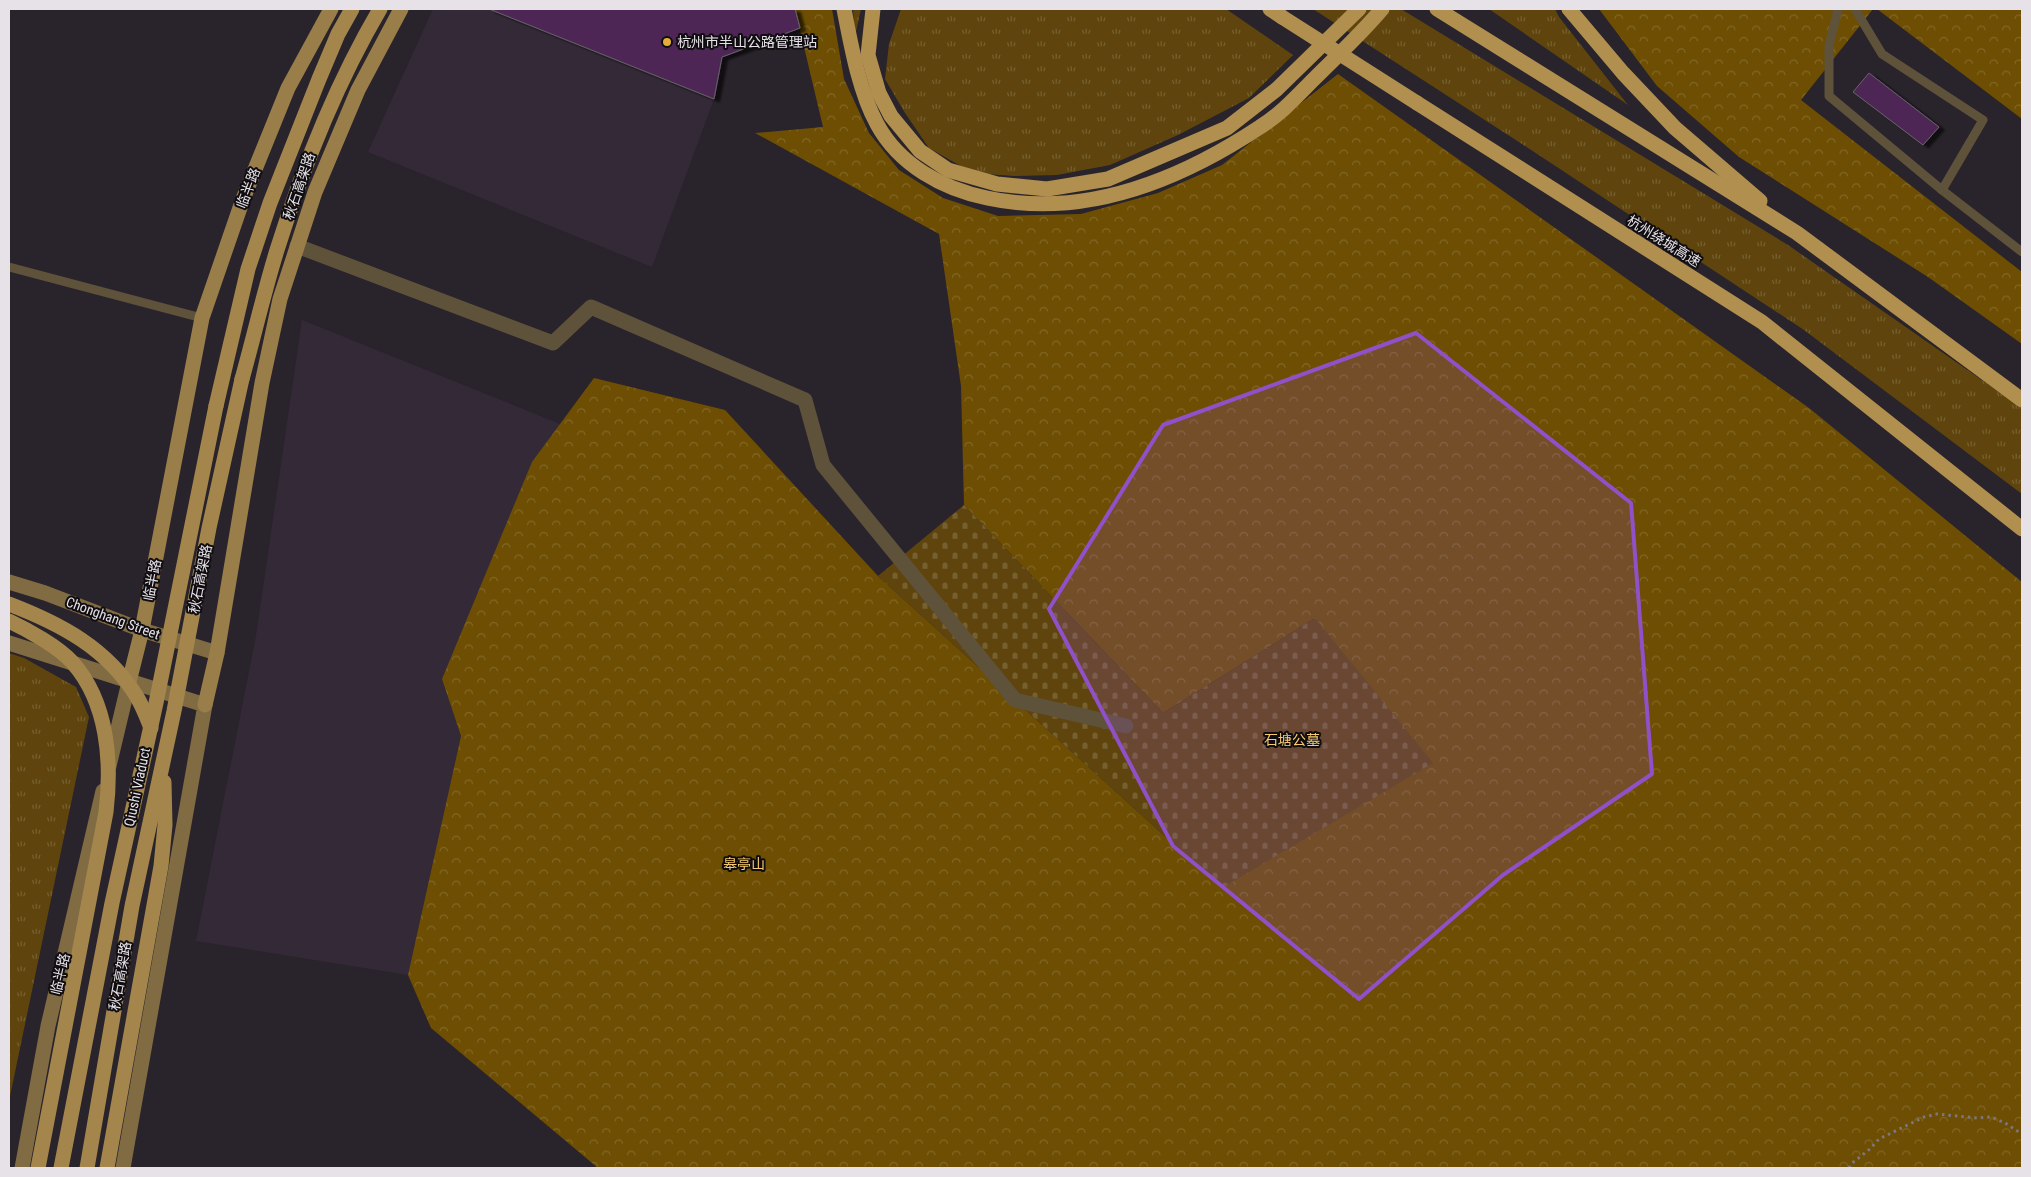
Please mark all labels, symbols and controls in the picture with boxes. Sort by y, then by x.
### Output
place label: 杭州市半山公路管理站 [677,34,817,50]
marker: 杭州市半山公路管理站 [661,36,673,48]
street label: 秋石高架路 [280,150,318,222]
street label: 临半路 [233,166,263,210]
street label: 杭州绕城高速 [1624,212,1704,270]
street label: 秋石高架路 [185,543,215,615]
street label: 临半路 [140,558,164,602]
street label: Chonghang Street [64,594,162,642]
park label: 石塘公墓 [1264,732,1320,748]
street label: Qiushi Viaduct [121,746,153,828]
park label: 皋亭山 [723,856,765,872]
street label: 秋石高架路 [106,940,134,1012]
street label: 临半路 [47,952,73,996]

